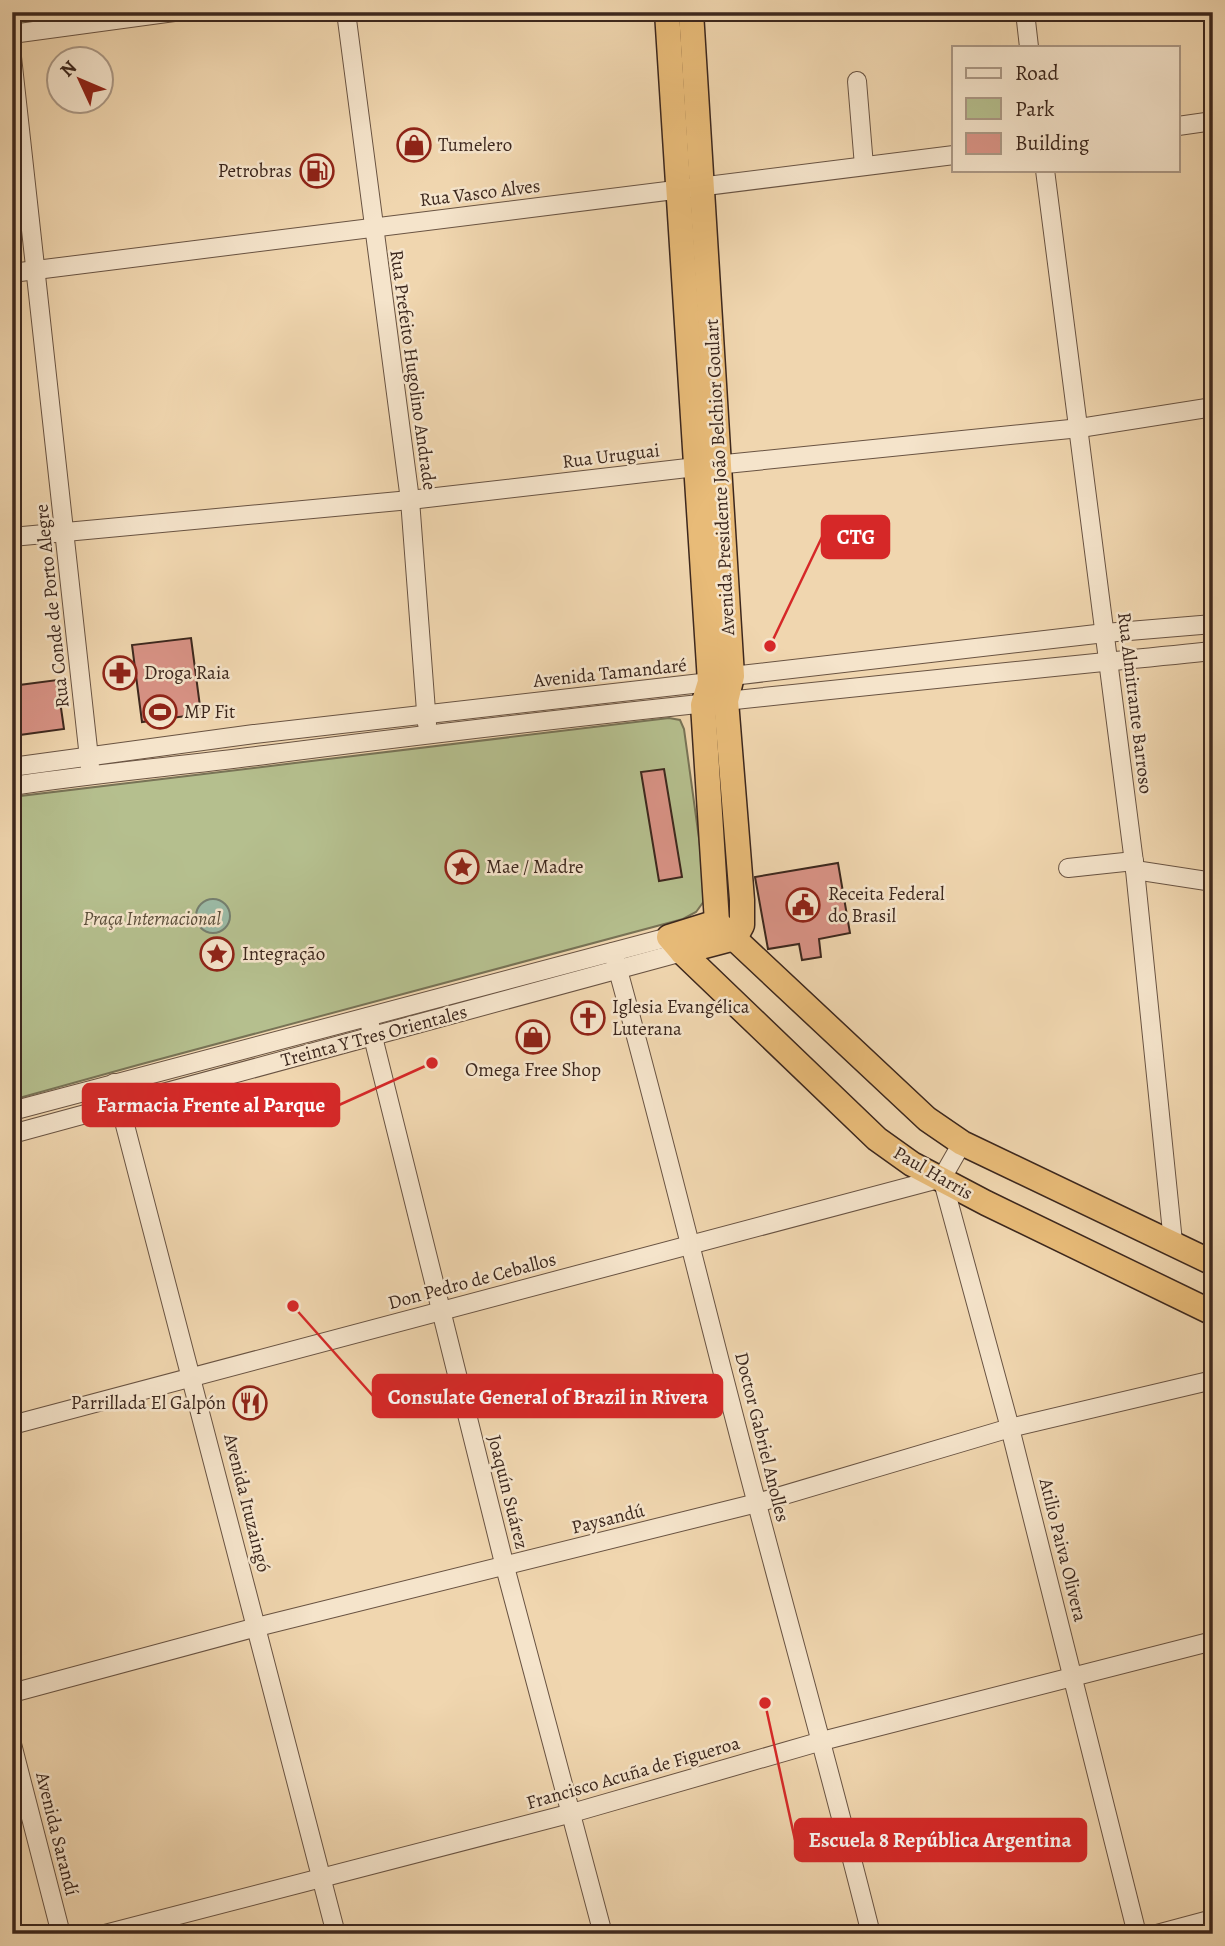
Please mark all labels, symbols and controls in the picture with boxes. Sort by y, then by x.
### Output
north arrow [46,46,116,116]
legend [952,46,1180,172]
text: N [54,55,83,83]
text: Road [1015,59,1059,87]
text: Park [1015,95,1055,123]
shop icon: Tumelero [395,126,433,164]
text: Building [1015,129,1090,157]
place label: Tumelero [438,132,512,158]
fuel station icon: Petrobras [298,152,336,190]
place label: Petrobras [218,158,292,184]
street label: Rua Vasco Alves [418,173,542,213]
street label: Rua Prefeito Hugolino Andrade [383,248,443,492]
street label: Avenida Presidente João Belchior Goulart [699,318,741,637]
street label: Rua Uruguai [561,437,661,475]
street label: Rua Conde de Porto Alegre [28,503,76,709]
callout: CTG [822,516,889,558]
text: CTG [837,523,875,551]
street label: Rua Almitrante Barroso [1111,611,1159,795]
street label: Avenida Tamandaré [531,652,688,694]
pharmacy icon: Droga Raia [101,654,139,692]
place label: Droga Raia [144,660,230,686]
sports icon: MP Fit [141,693,179,731]
place label: MP Fit [184,699,235,725]
place icon: Mae / Madre [443,848,481,886]
place label: Mae / Madre [486,854,584,880]
place label: Receita Federal do Brasil [828,881,945,929]
public building icon: Receita Federal do Brasil [784,886,822,924]
park label: Praça Internacional [83,906,221,932]
place icon: Integração [198,935,236,973]
place label: Integração [242,941,325,967]
place label: Iglesia Evangélica Luterana [612,994,750,1042]
street label: Treinta Y Tres Orientales [278,999,470,1073]
church icon: Iglesia Evangélica Luterana [569,999,607,1037]
shop icon: Omega Free Shop [514,1018,552,1056]
place label: Omega Free Shop [465,1057,601,1083]
callout: Farmacia Frente al Parque [83,1084,339,1126]
text: Farmacia Frente al Parque [97,1091,325,1119]
street label: Paul Harris [888,1140,978,1206]
street label: Don Pedro de Ceballos [385,1246,559,1316]
street label: Doctor Gabriel Anolles [728,1349,796,1525]
callout: Consulate General of Brazil in Rivera [373,1375,722,1417]
text: Consulate General of Brazil in Rivera [388,1383,709,1411]
restaurant icon: Parrillada El Galpón [231,1384,269,1422]
place label: Parrillada El Galpón [71,1390,226,1416]
street label: Avenida Ituzaingó [217,1430,277,1575]
street label: Joaquín Suárez [481,1432,535,1552]
street label: Atilio Paiva Olivera [1032,1475,1093,1624]
street label: Paysandú [569,1497,648,1541]
street label: Francisco Acuña de Figueroa [523,1730,743,1816]
street label: Avenida Sarandí [29,1769,85,1898]
callout: Escuela 8 República Argentina [795,1819,1086,1861]
text: Escuela 8 República Argentina [808,1826,1072,1854]

